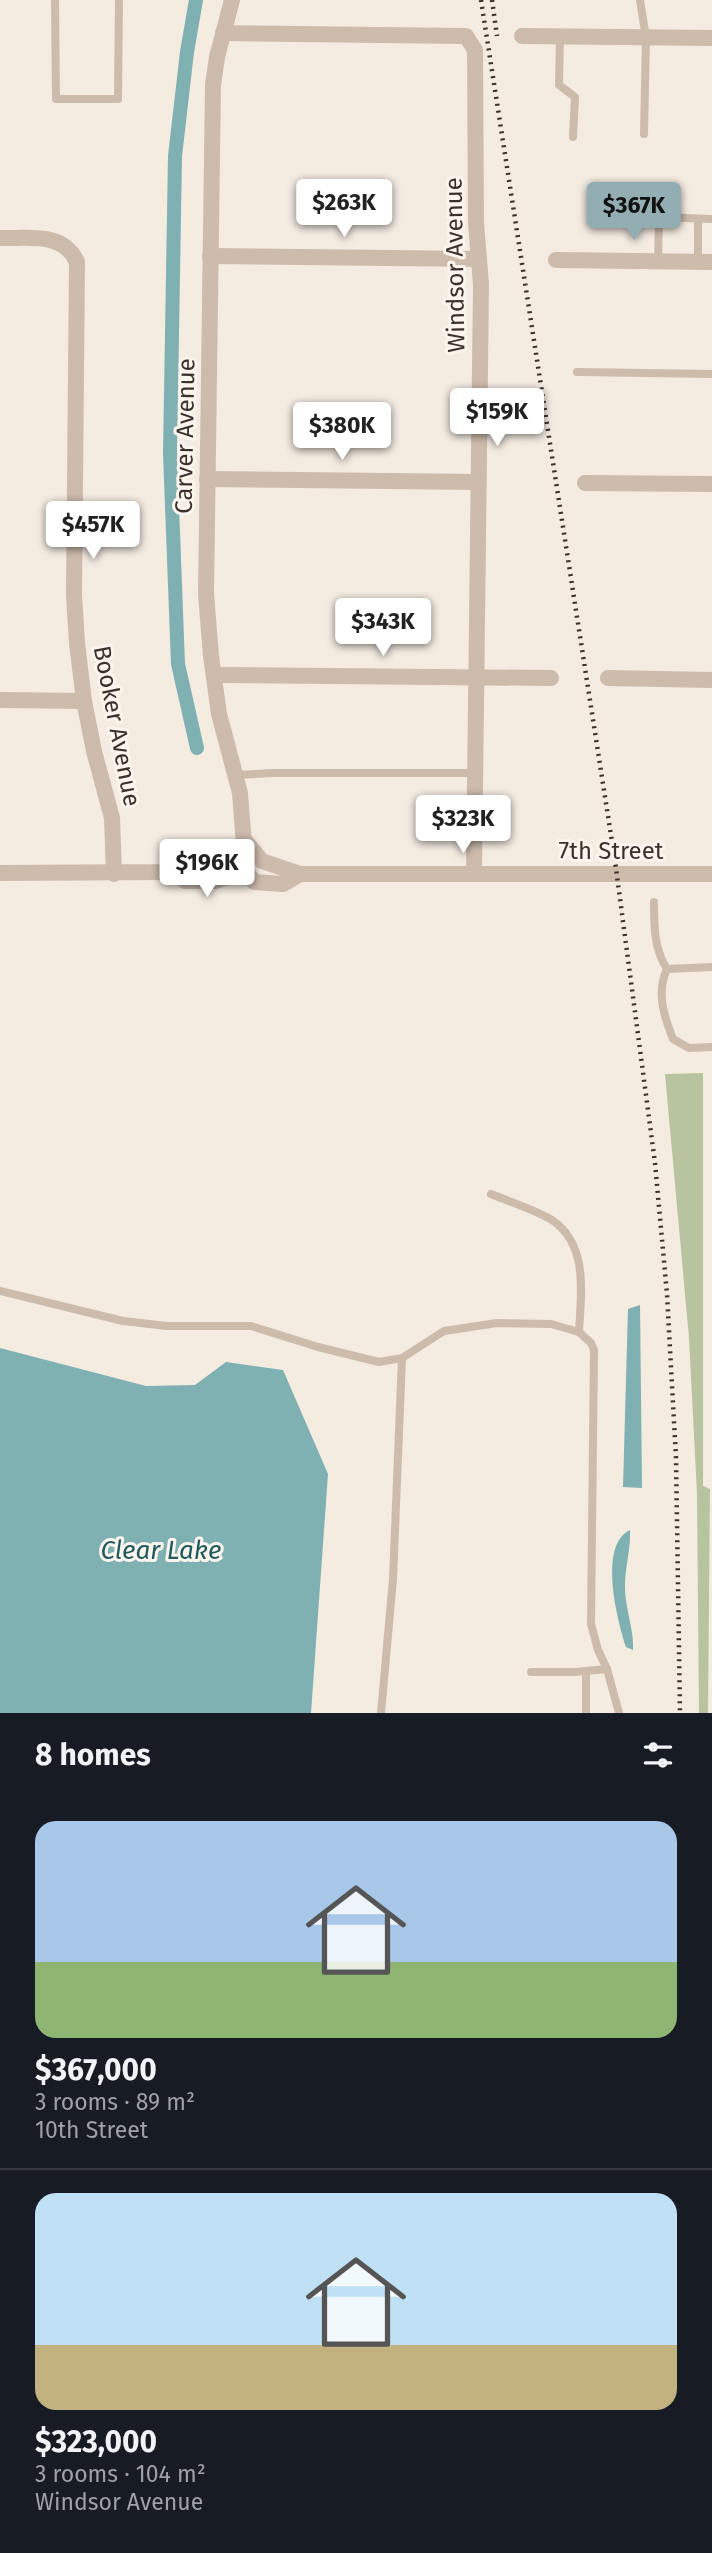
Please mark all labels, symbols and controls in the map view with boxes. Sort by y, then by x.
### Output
street label: Windsor Avenue [439,177,471,353]
pin: $263K [295,180,393,239]
pin: $367K [585,182,683,242]
text: $263K [312,188,376,216]
text: $367K [603,191,665,219]
street label: Carver Avenue [170,358,200,514]
pin: $159K [448,388,546,448]
text: $159K [466,397,528,425]
pin: $380K [293,402,391,462]
text: $380K [309,411,375,439]
pin: $457K [44,502,142,561]
text: $457K [62,510,124,538]
pin: $343K [334,598,432,658]
text: $343K [351,607,415,635]
street label: Booker Avenue [88,643,146,809]
pin: $323K [414,796,512,855]
text: $323K [432,804,494,832]
street label: 7th Street [559,837,664,865]
pin: $196K [158,839,256,899]
text: $196K [176,848,238,876]
water label: Clear Lake [101,1535,221,1566]
icon: filters [639,1736,677,1774]
text: 8 homes [35,1737,151,1773]
icon: home [293,1867,419,1993]
text: $367,000 [35,2052,157,2088]
text: 3 rooms · 89 m² [35,2088,195,2116]
text: 10th Street [35,2116,148,2144]
icon: home [293,2239,419,2365]
text: $323,000 [35,2424,157,2460]
text: 3 rooms · 104 m² [35,2460,206,2488]
text: Windsor Avenue [35,2488,203,2516]

